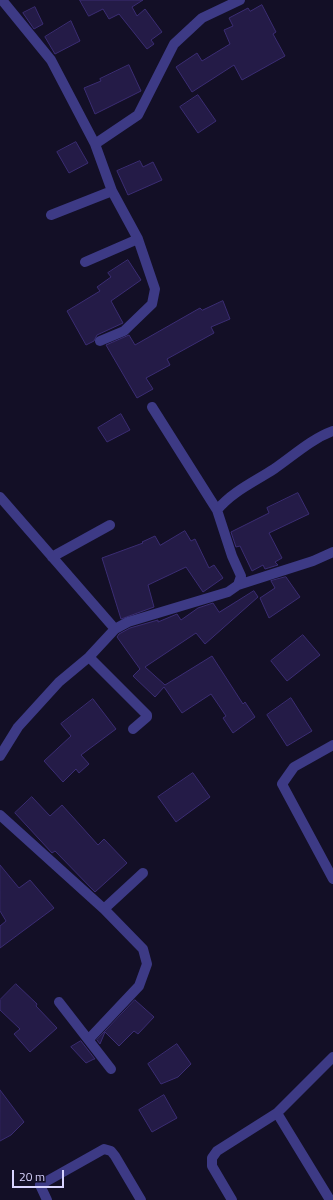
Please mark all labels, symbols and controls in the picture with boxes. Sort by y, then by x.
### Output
scale bar [14,1162,66,1188]
text: 20 m [19,1167,45,1186]

